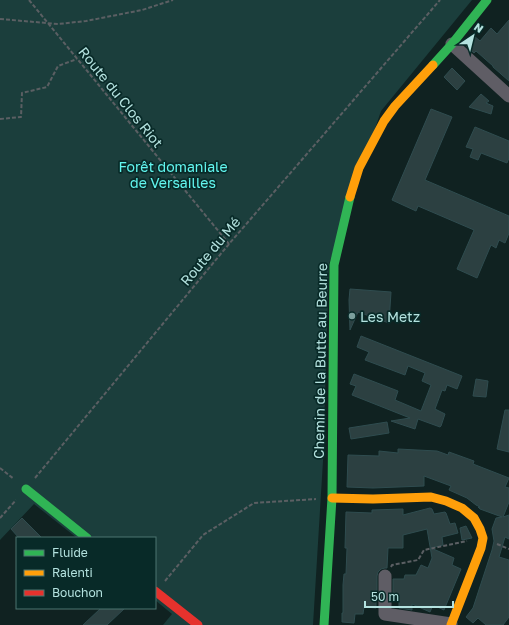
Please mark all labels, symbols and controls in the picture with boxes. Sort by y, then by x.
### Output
north arrow [453,16,493,56]
text: N [472,20,486,35]
street label: Route du Clos Riot [75,43,167,151]
park label: Forêt domaniale de Versailles [118,158,228,191]
street label: Route du Mé [176,213,244,289]
street label: Chemin de la Butte au Beurre [310,263,330,459]
place label: Les Metz [360,308,420,325]
marker: Les Metz [347,311,357,321]
legend [16,537,156,609]
text: Fluide [52,545,88,560]
text: Ralenti [52,565,93,580]
scale bar [365,583,453,609]
text: Bouchon [52,585,103,600]
text: 50 m [371,589,399,604]

